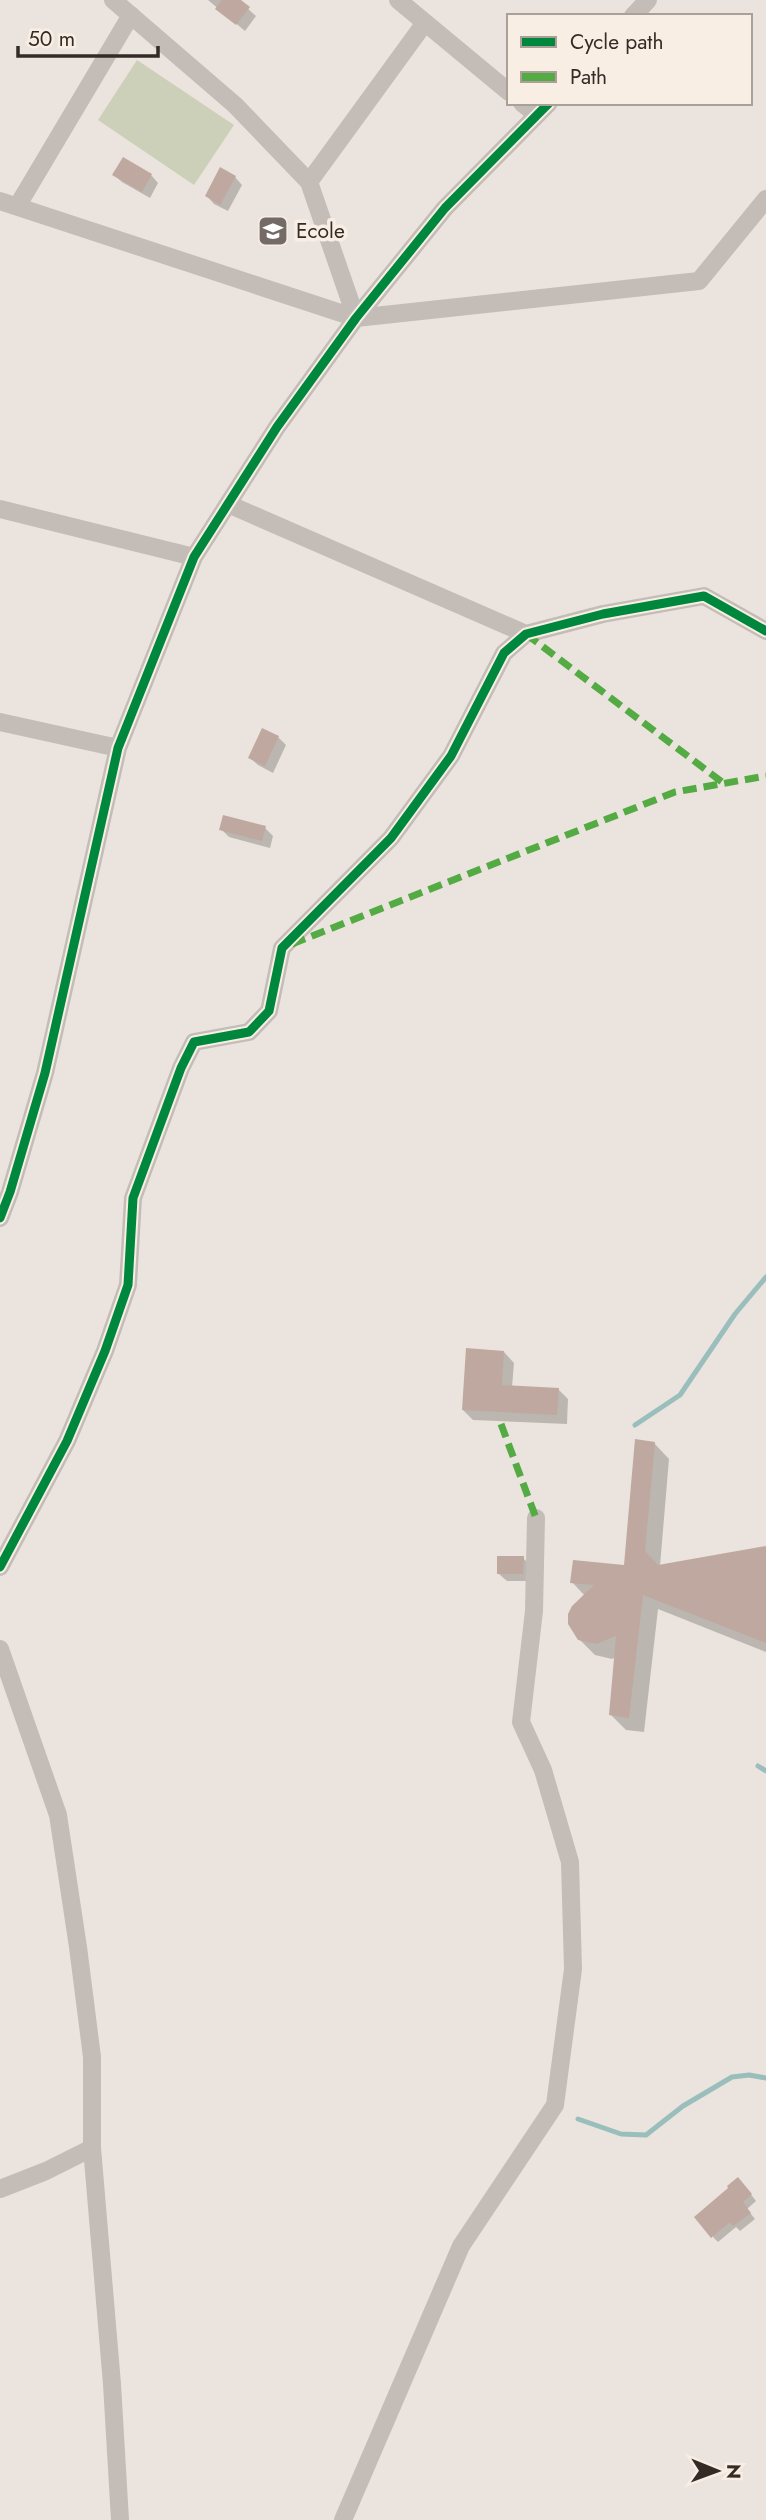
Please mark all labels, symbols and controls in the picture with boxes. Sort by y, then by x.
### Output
scale bar [18,14,158,58]
legend [507,14,752,105]
text: 50 m [28,24,75,54]
text: Cycle path [570,27,663,57]
text: Path [570,62,607,92]
school or university icon: Ecole [256,214,290,248]
place label: Ecole [296,216,345,246]
north arrow [682,2436,752,2506]
text: N [720,2464,747,2479]

